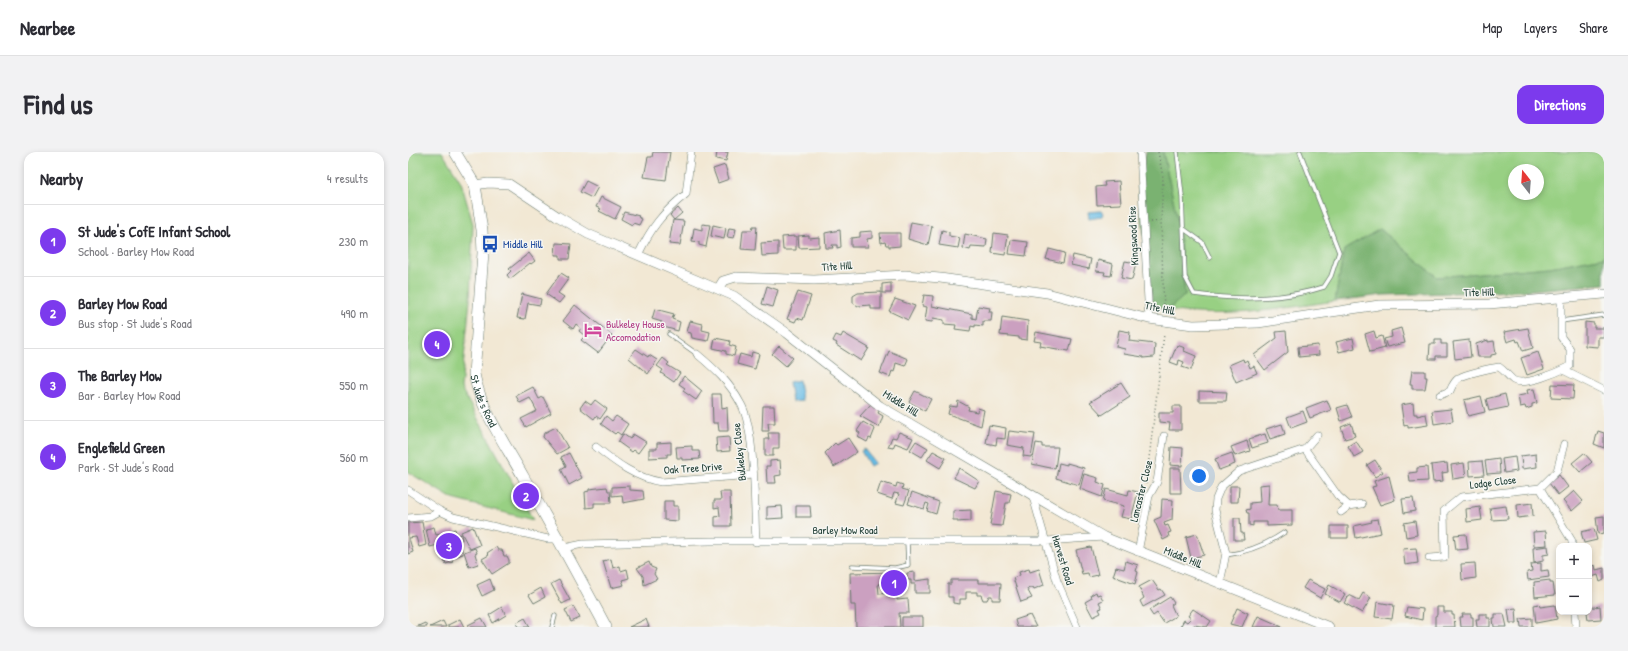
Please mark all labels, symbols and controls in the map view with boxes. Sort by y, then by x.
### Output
text: Nearbee [20,15,75,41]
text: Map [1482,18,1502,37]
text: Layers [1524,18,1557,37]
text: Share [1579,18,1608,37]
text: Find us [24,85,93,123]
button: Directions [1517,85,1604,124]
north arrow [1508,164,1544,200]
text: Nearby [40,167,83,190]
text: 4 results [327,169,368,187]
street label: Kingswood Rise [1124,205,1142,266]
text: St Jude's CofE Infant School [78,221,230,242]
text: 1 [51,232,55,250]
text: 230 m [338,232,368,250]
bus stop icon: Middle Hill [480,234,500,254]
place label: Middle Hill [503,237,543,251]
text: School · Barley Mow Road [78,242,194,260]
street label: Tite Hill [821,258,853,274]
street label: Tite Hill [1463,284,1495,300]
text: Barley Mow Road [78,293,167,314]
street label: Tite Hill [1144,298,1177,318]
text: 2 [50,304,56,322]
text: 490 m [341,304,368,322]
text: Bus stop · St Jude's Road [78,314,192,332]
place label: Bulkeley House Accomodation [606,317,666,344]
hotel icon: Bulkeley House Accomodation [583,320,603,340]
pin: 4 [424,329,450,359]
text: The Barley Mow [78,365,162,386]
street label: St Jude's Road [467,373,501,430]
text: 3 [50,376,56,394]
text: 550 m [339,376,368,394]
text: Bar · Barley Mow Road [78,386,180,404]
street label: Middle Hill [880,387,922,420]
street label: Bulkeley Close [729,422,749,482]
text: Englefield Green [78,437,165,458]
text: 4 [51,448,55,466]
text: 560 m [340,448,368,466]
text: Park · St Jude's Road [78,458,173,476]
street label: Lancaster Close [1127,458,1156,523]
street label: Oak Tree Drive [663,459,723,477]
your location [1189,466,1209,486]
street label: Lodge Close [1469,472,1518,492]
pin: 2 [513,481,539,511]
street label: Barley Mow Road [812,523,878,537]
pin: 3 [436,531,462,561]
street label: Harvest Road [1049,534,1077,587]
street label: Middle Hill [1162,543,1204,571]
map controls [1556,543,1592,615]
button: + [1556,543,1592,579]
pin: 1 [881,568,907,598]
button: − [1556,579,1592,615]

